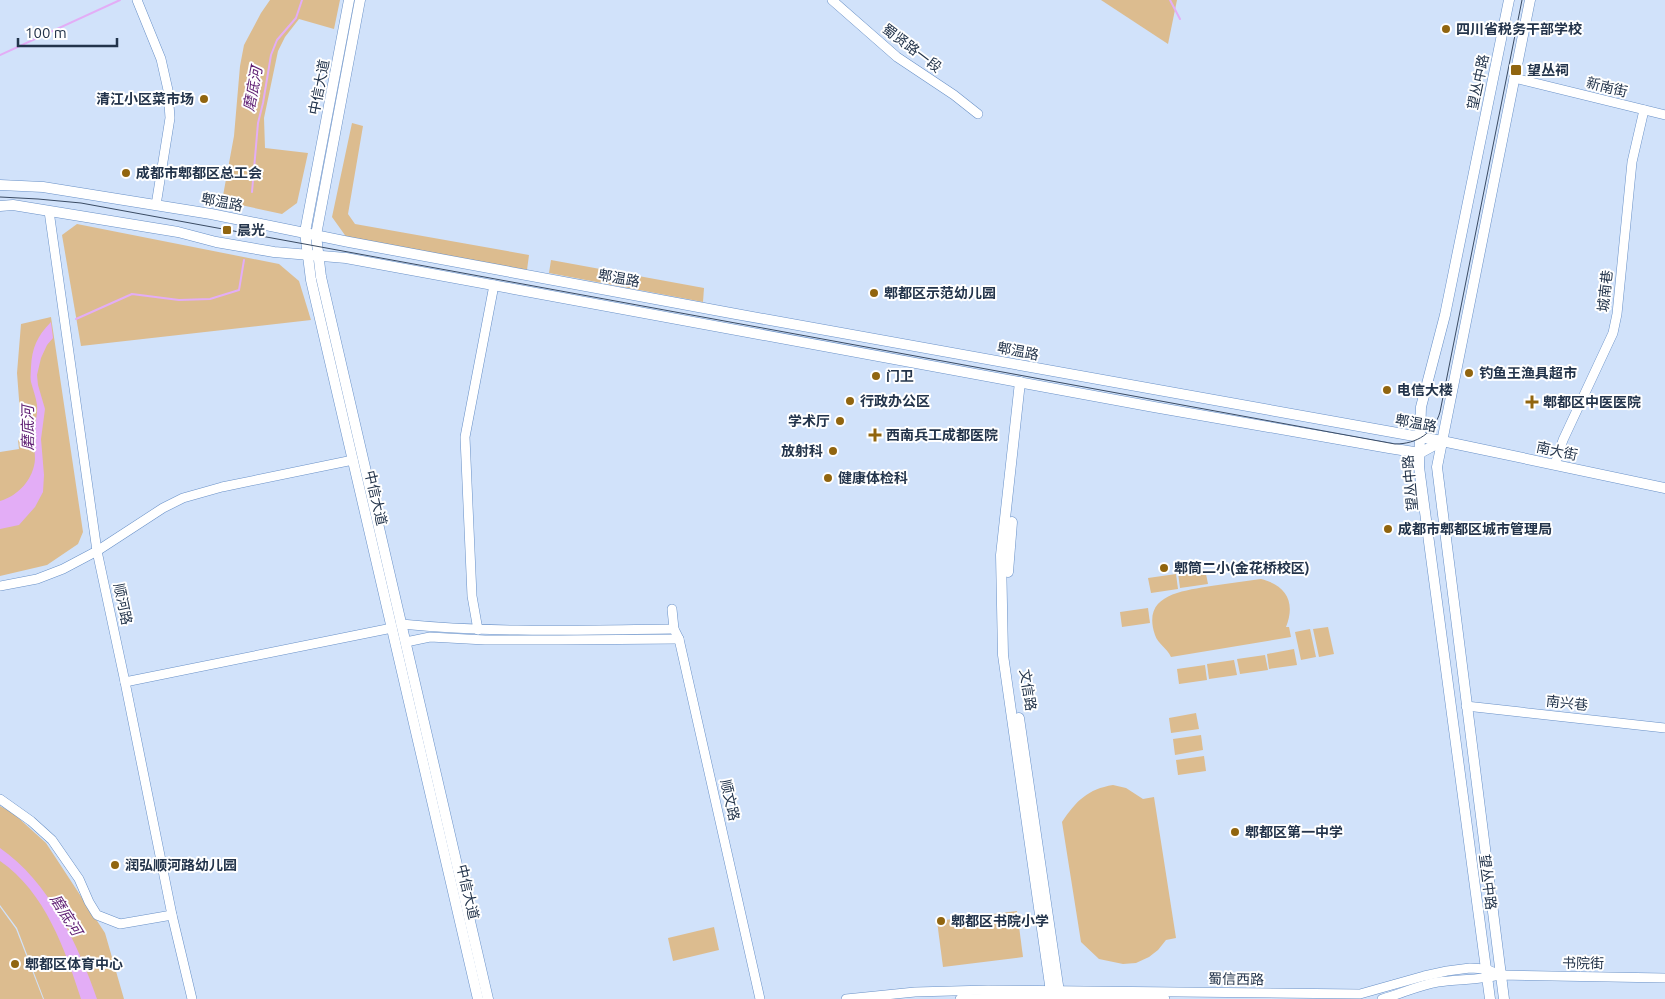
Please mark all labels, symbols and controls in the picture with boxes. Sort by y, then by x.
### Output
scale bar [18,15,116,47]
street label: 蜀贤路一段 [879,21,945,75]
place label: 四川省税务干部学校 [1456,21,1582,37]
marker: 四川省税务干部学校 [1440,23,1452,35]
text: 100 m [25,24,67,41]
street label: 望丛中路 [1464,53,1492,111]
street label: 中信大道 [306,58,332,116]
water label: 磨底河 [240,62,266,113]
place label: 望丛祠 [1527,62,1569,78]
marker: 望丛祠 [1509,63,1523,77]
street label: 新南街 [1585,74,1629,100]
place label: 清江小区菜市场 [96,91,194,107]
marker: 清江小区菜市场 [198,93,210,105]
place label: 成都市郫都区总工会 [136,165,262,181]
marker: 成都市郫都区总工会 [120,167,132,179]
street label: 郫温路 [200,190,244,214]
place label: 晨光 [237,222,265,238]
marker: 晨光 [221,224,233,236]
street label: 郫温路 [597,266,641,290]
street label: 城南巷 [1595,269,1615,313]
place label: 郫都区示范幼儿园 [884,285,996,301]
marker: 郫都区示范幼儿园 [868,287,880,299]
street label: 郫温路 [996,339,1040,363]
place label: 钓鱼王渔具超市 [1479,365,1577,381]
marker: 钓鱼王渔具超市 [1463,367,1475,379]
place label: 门卫 [886,368,914,384]
marker: 门卫 [870,370,882,382]
place label: 电信大楼 [1397,382,1453,398]
marker: 电信大楼 [1381,384,1393,396]
place label: 行政办公区 [860,393,930,409]
place label: 郫都区中医医院 [1543,394,1641,410]
marker: 行政办公区 [844,395,856,407]
marker: 郫都区中医医院 [1525,395,1539,409]
water label: 磨底河 [19,403,36,451]
street label: 郫温路 [1394,411,1438,435]
place label: 学术厅 [788,413,830,429]
marker: 学术厅 [834,415,846,427]
place label: 西南兵工成都医院 [886,427,998,443]
marker: 西南兵工成都医院 [868,428,882,442]
street label: 南大街 [1535,439,1579,463]
place label: 放射科 [781,443,823,459]
marker: 放射科 [827,445,839,457]
street label: 望丛中路 [1400,454,1420,512]
street label: 中信大道 [362,469,390,527]
place label: 健康体检科 [838,470,908,486]
marker: 健康体检科 [822,472,834,484]
place label: 成都市郫都区城市管理局 [1398,521,1552,537]
marker: 成都市郫都区城市管理局 [1382,523,1394,535]
place label: 郫筒二小(金花桥校区) [1174,560,1310,576]
marker: 郫筒二小(金花桥校区) [1158,562,1170,574]
street label: 顺河路 [111,582,135,626]
street label: 文信路 [1017,668,1039,712]
street label: 南兴巷 [1545,693,1589,713]
street label: 顺文路 [717,778,743,822]
place label: 郫都区第一中学 [1245,824,1343,840]
marker: 郫都区第一中学 [1229,826,1241,838]
street label: 望丛中路 [1477,853,1499,911]
place label: 润弘顺河路幼儿园 [125,857,237,873]
marker: 润弘顺河路幼儿园 [109,859,121,871]
street label: 中信大道 [454,863,482,921]
water label: 磨底河 [47,891,87,941]
place label: 郫都区书院小学 [951,913,1049,929]
marker: 郫都区书院小学 [935,915,947,927]
street label: 书院街 [1562,955,1604,971]
place label: 郫都区体育中心 [25,956,123,972]
marker: 郫都区体育中心 [9,958,21,970]
street label: 蜀信西路 [1208,971,1264,987]

